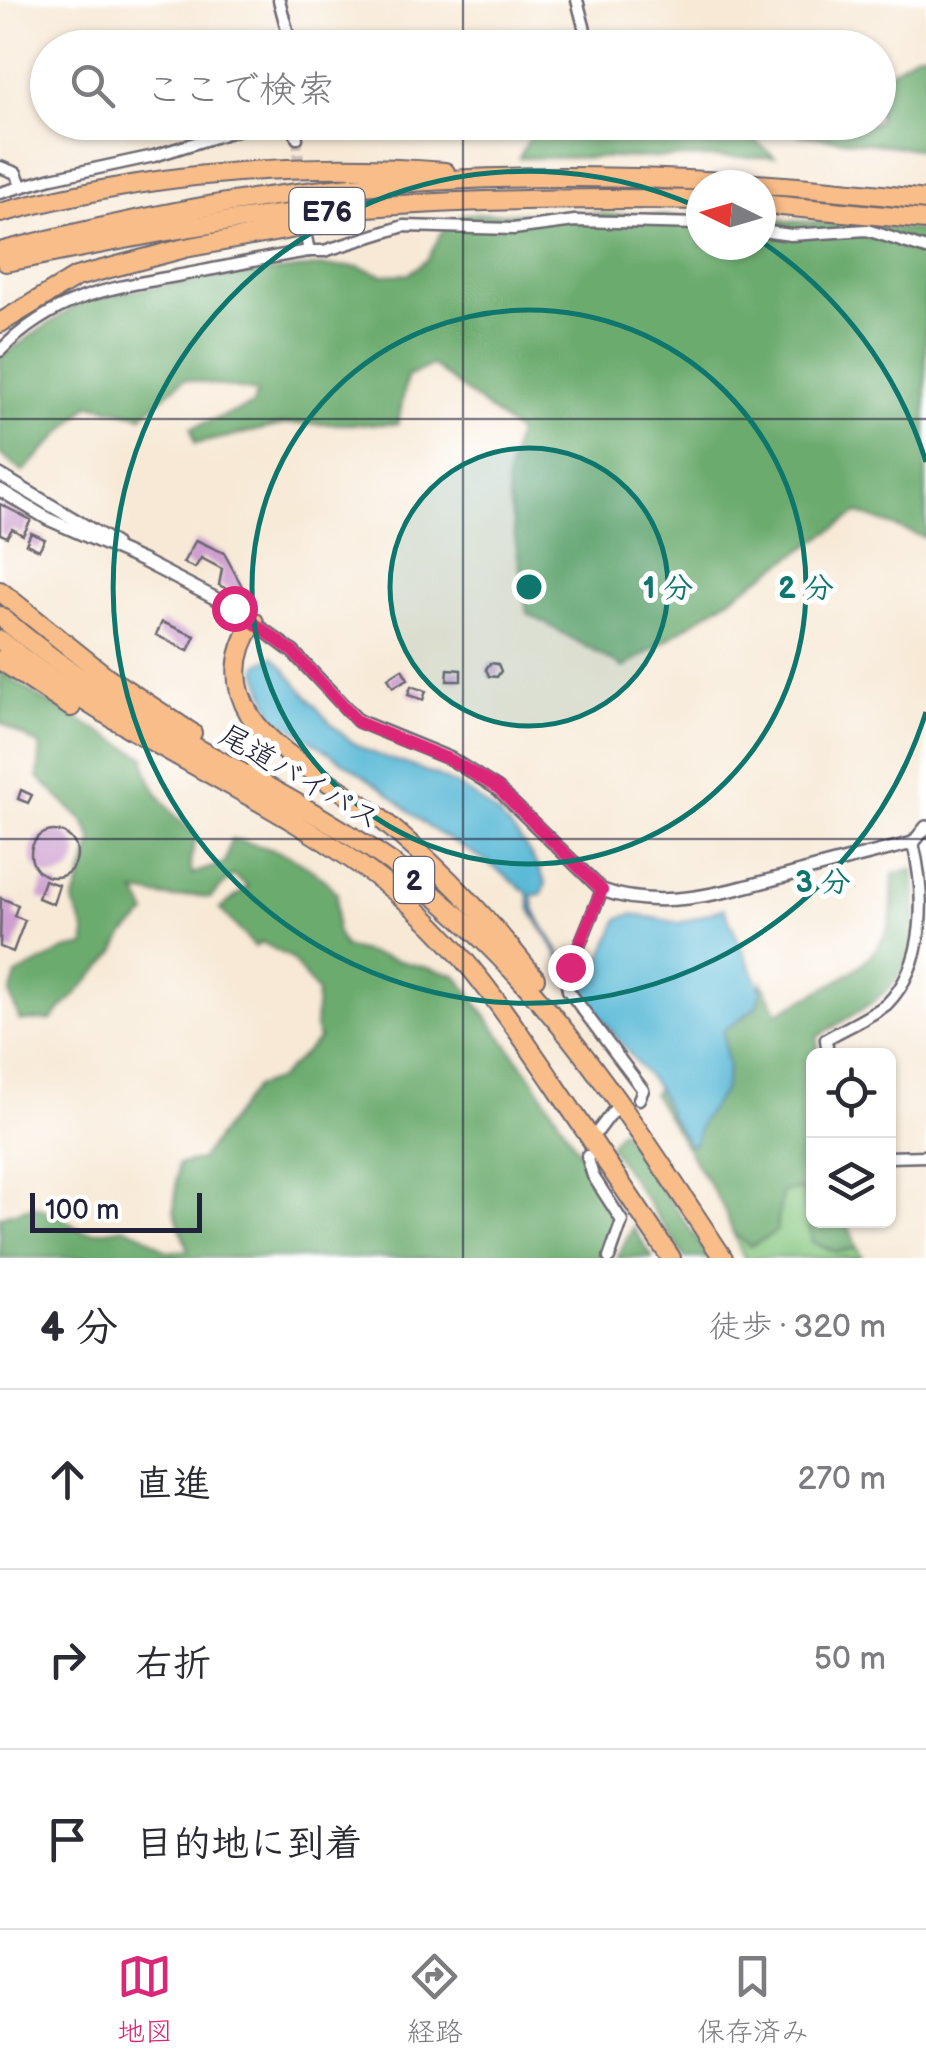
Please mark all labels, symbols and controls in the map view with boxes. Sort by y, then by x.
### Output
search box [30,30,896,140]
icon: search [65,58,120,113]
text: ここで検索 [145,68,335,113]
north arrow [686,170,776,260]
road number: E76 [290,188,364,234]
centre of rings [511,569,547,605]
text: 1 分 [643,571,693,607]
text: 2 分 [778,571,834,607]
route start [212,586,258,632]
street label: 尾道バイパス [213,717,386,838]
road number: 2 [394,857,434,903]
text: 3 分 [795,865,851,901]
route end [548,945,594,991]
map controls [806,1048,896,1228]
button: locate [806,1048,896,1138]
button: layers [806,1138,896,1228]
scale bar [30,1188,202,1232]
text: 100 m [45,1194,119,1227]
text: 4 分 [40,1303,118,1354]
text: 徒歩 · 320 m [709,1308,886,1347]
icon: ahead [40,1452,95,1507]
text: 270 m [797,1460,886,1499]
text: 直進 [135,1462,211,1507]
icon: right [40,1632,95,1687]
text: 50 m [814,1640,886,1679]
text: 右折 [135,1642,211,1687]
icon: arrive [40,1812,95,1867]
text: 目的地に到着 [135,1822,363,1867]
tab: 地図 [117,1949,173,2049]
tab: 経路 [407,1949,463,2049]
tab: 保存済み [697,1949,809,2049]

